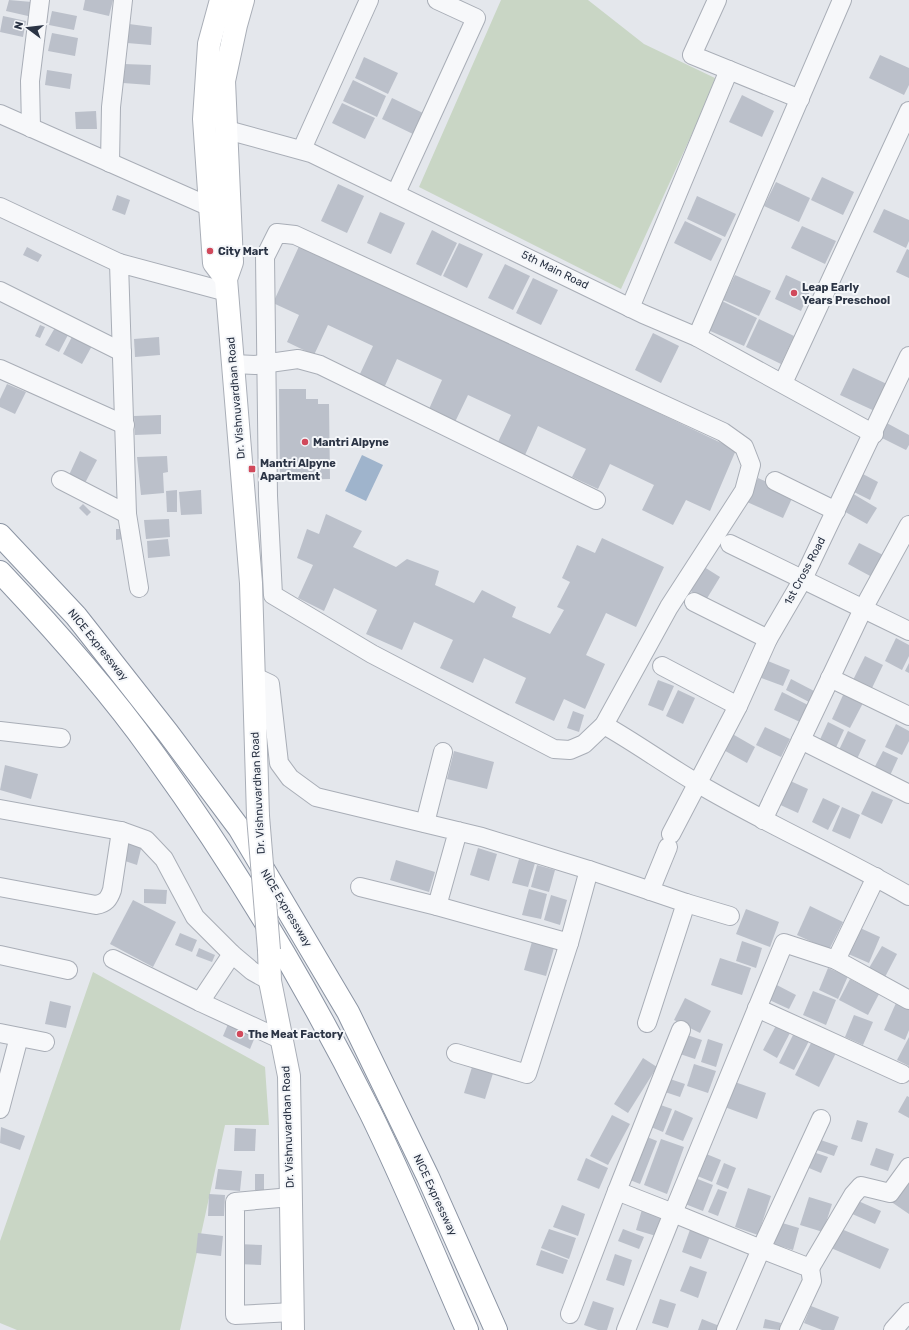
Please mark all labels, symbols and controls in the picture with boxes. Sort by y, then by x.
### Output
north arrow [8,8,48,48]
text: N [12,20,26,31]
place label: City Mart [218,245,268,258]
marker: City Mart [205,246,215,256]
street label: 5th Main Road [519,248,591,292]
place label: Leap Early Years Preschool [802,281,890,307]
marker: Leap Early Years Preschool [789,288,799,298]
street label: Dr. Vishnuvardhan Road [224,336,248,460]
place label: Mantri Alpyne [313,436,389,449]
marker: Mantri Alpyne [300,437,310,447]
place label: Mantri Alpyne Apartment [260,457,336,483]
marker: Mantri Alpyne Apartment [247,464,257,474]
street label: 1st Cross Road [782,535,828,607]
street label: NICE Expressway [65,607,131,683]
street label: Dr. Vishnuvardhan Road [248,731,268,855]
street label: NICE Expressway [258,867,314,949]
place label: The Meat Factory [248,1028,344,1041]
marker: The Meat Factory [235,1029,245,1039]
street label: Dr. Vishnuvardhan Road [279,1066,297,1188]
street label: NICE Expressway [410,1152,460,1238]

